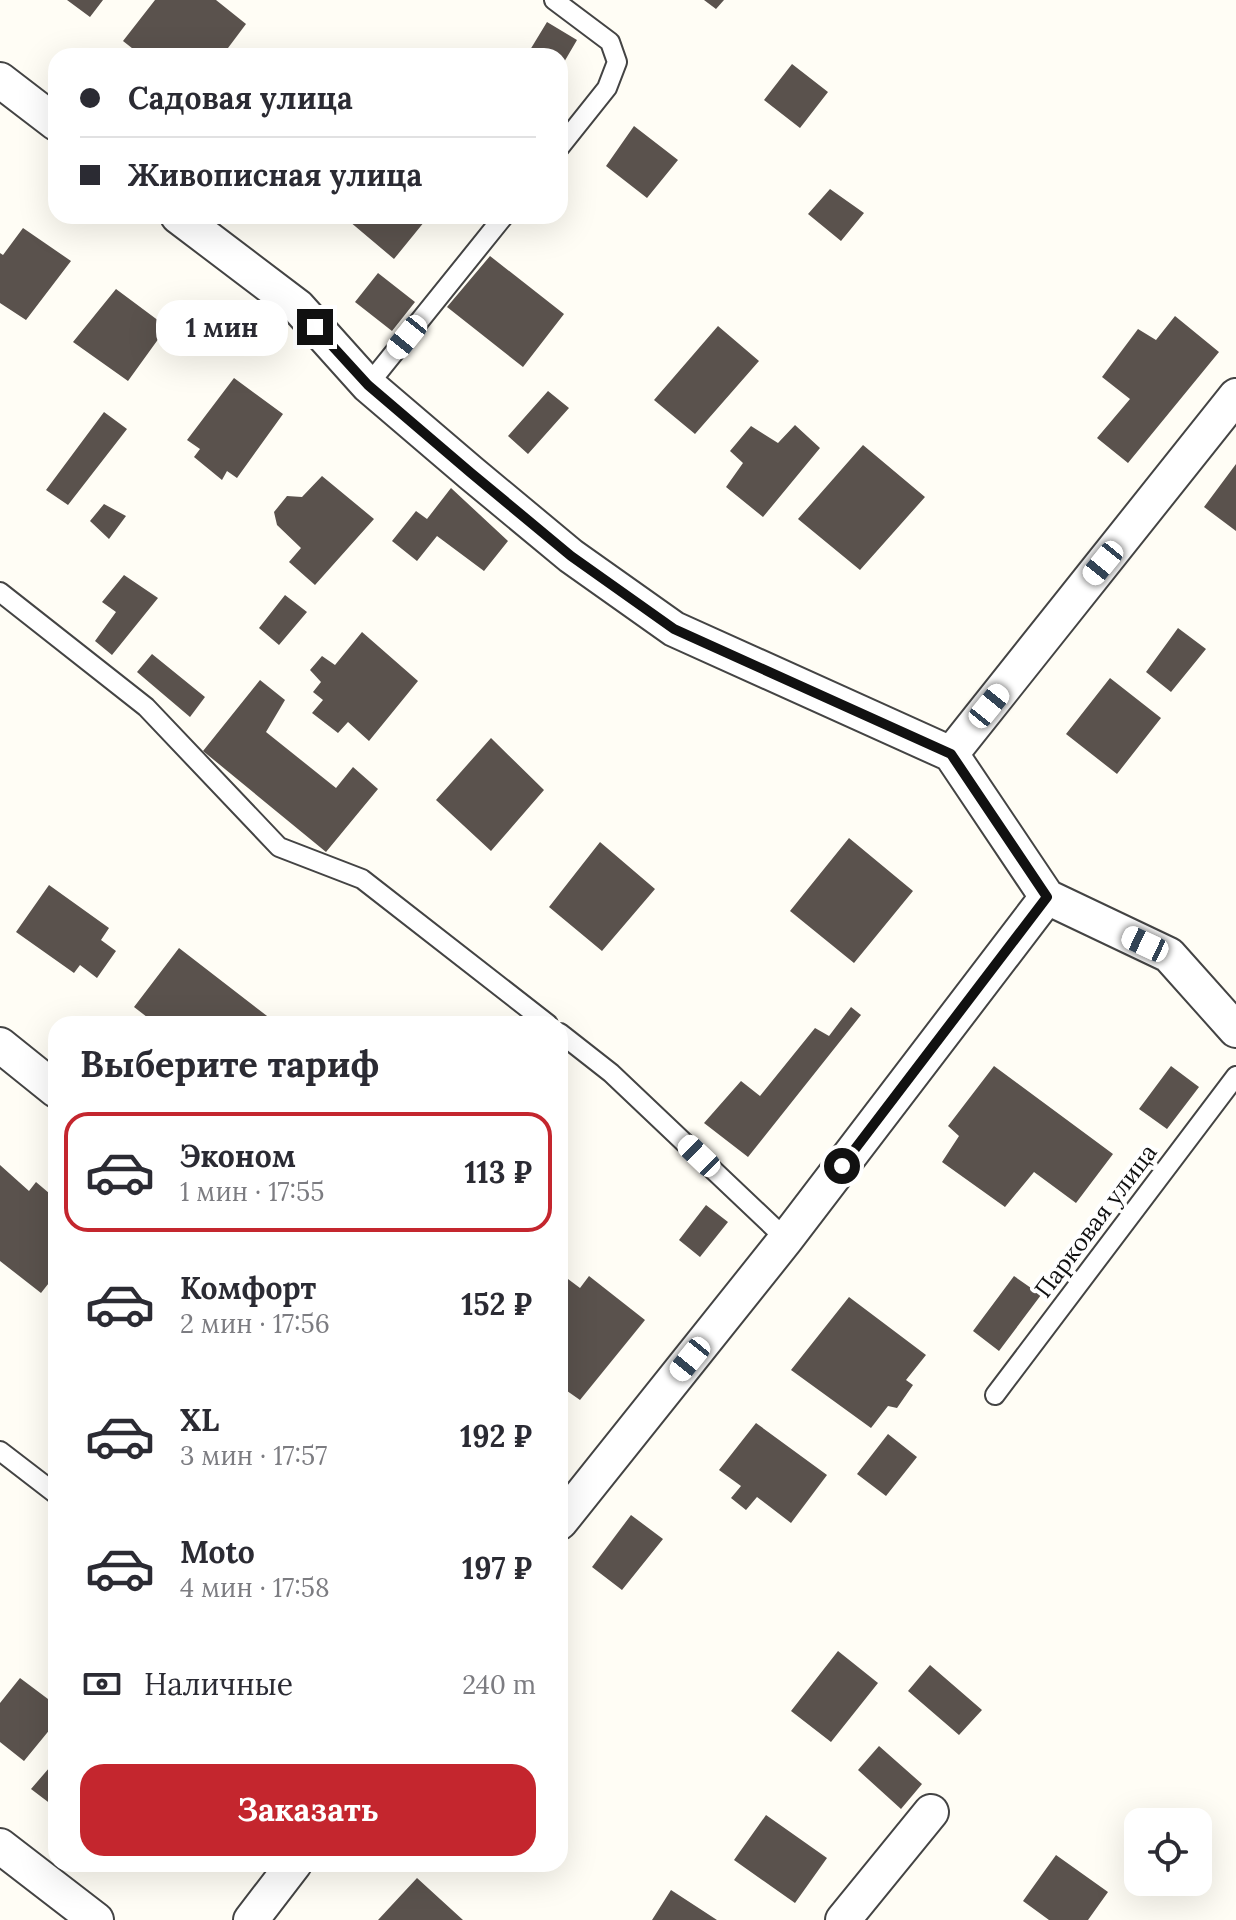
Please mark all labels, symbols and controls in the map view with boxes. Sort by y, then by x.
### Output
text: Садовая улица [128,79,353,117]
text: Живописная улица [128,156,422,194]
callout: 1 мин [155,299,287,355]
route end [297,309,333,345]
text: 1 мин [186,311,258,344]
car [383,311,431,363]
car [1079,537,1127,589]
car [965,680,1013,732]
car [1118,923,1172,965]
text: Выберите тариф [80,1041,379,1087]
car [673,1131,725,1181]
icon: car [84,1136,156,1208]
text: Эконом [180,1137,296,1175]
street label: Парковая улица [1028,1138,1164,1304]
route start [824,1148,860,1184]
text: 113 ₽ [464,1153,532,1191]
text: 1 мин · 17:55 [180,1175,324,1208]
icon: car [84,1268,156,1340]
text: Комфорт [180,1269,316,1307]
text: 152 ₽ [461,1285,532,1323]
text: 2 мин · 17:56 [180,1307,330,1340]
car [666,1333,714,1385]
icon: car [84,1400,156,1472]
text: XL [180,1401,219,1439]
text: 192 ₽ [460,1417,532,1455]
text: 3 мин · 17:57 [180,1439,327,1472]
icon: car [84,1532,156,1604]
text: Moto [180,1533,255,1571]
text: 197 ₽ [462,1549,532,1587]
text: 4 мин · 17:58 [180,1571,330,1604]
icon: cash [80,1662,124,1706]
text: Наличные [144,1665,293,1703]
text: 240 m [462,1668,536,1701]
button: Заказать [80,1764,536,1856]
map controls [1124,1808,1212,1896]
button: locate [1124,1808,1212,1896]

